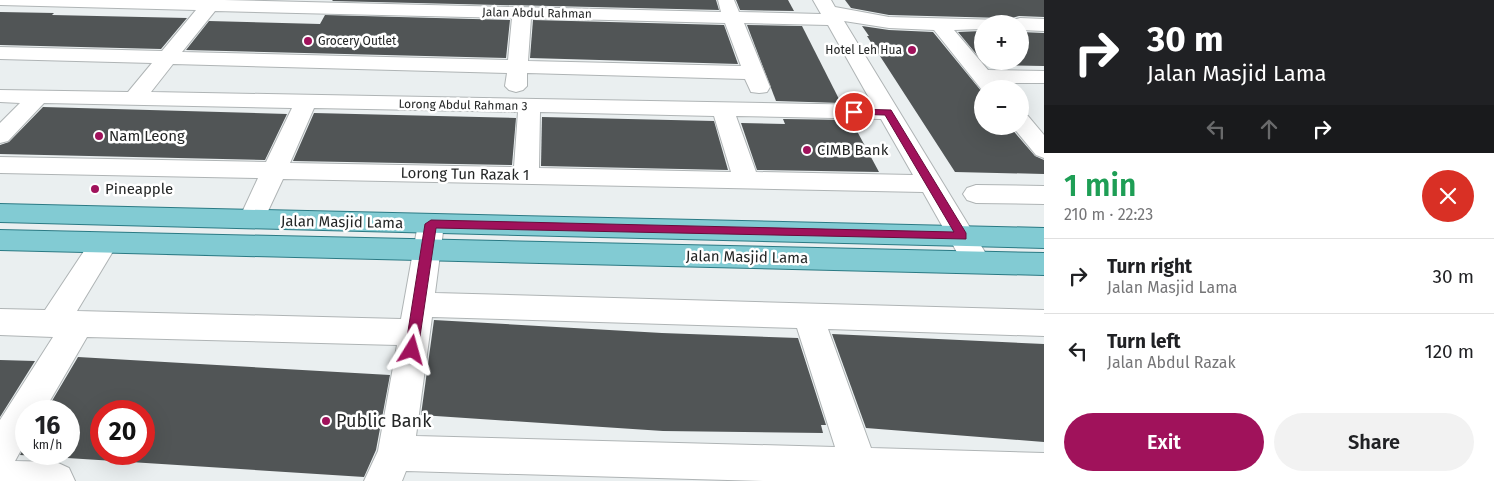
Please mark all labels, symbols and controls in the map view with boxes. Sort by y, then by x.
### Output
street label: Jalan Abdul Rahman [482,5,592,21]
map controls [974,15,1029,135]
button: + [974,15,1029,70]
text: 30 m [1147,18,1224,60]
icon: right [1064,20,1129,85]
place label: Grocery Outlet [318,34,397,48]
marker: Grocery Outlet [302,35,314,47]
place label: Hotel Leh Hua [825,43,902,57]
marker: Hotel Leh Hua [906,44,918,56]
text: Jalan Masjid Lama [1147,60,1327,87]
button: − [974,80,1029,135]
pin [833,91,875,133]
street label: Lorong Abdul Rahman 3 [398,97,528,113]
icon: arrive [840,98,868,126]
icon: left [1202,115,1230,143]
icon: ahead [1255,115,1283,143]
icon: right [1308,115,1336,143]
place label: Nam Leong [109,127,185,145]
marker: Nam Leong [93,130,105,142]
place label: CIMB Bank [817,141,889,159]
marker: CIMB Bank [801,144,813,156]
street label: Lorong Tun Razak 1 [400,164,530,184]
text: 1 min [1064,168,1136,204]
button: close [1422,170,1474,222]
place label: Pineapple [105,180,173,198]
marker: Pineapple [89,183,101,195]
text: 210 m · 22:23 [1064,205,1153,224]
street label: Jalan Masjid Lama [281,212,403,232]
street label: Jalan Masjid Lama [686,247,808,267]
text: Turn right [1107,255,1192,278]
icon: right [1064,262,1092,290]
text: 30 m [1433,265,1474,288]
text: Jalan Masjid Lama [1107,278,1238,297]
position arrow [385,323,437,375]
text: Turn left [1107,330,1181,353]
icon: left [1064,337,1092,365]
text: 120 m [1424,340,1474,363]
text: Jalan Abdul Razak [1107,353,1236,372]
speed limit sign: 20 [90,400,155,465]
place label: Public Bank [336,410,432,432]
text: 16 [35,411,60,441]
button: Exit [1064,413,1264,471]
button: Share [1274,413,1474,471]
marker: Public Bank [320,415,332,427]
text: km/h [33,438,62,452]

